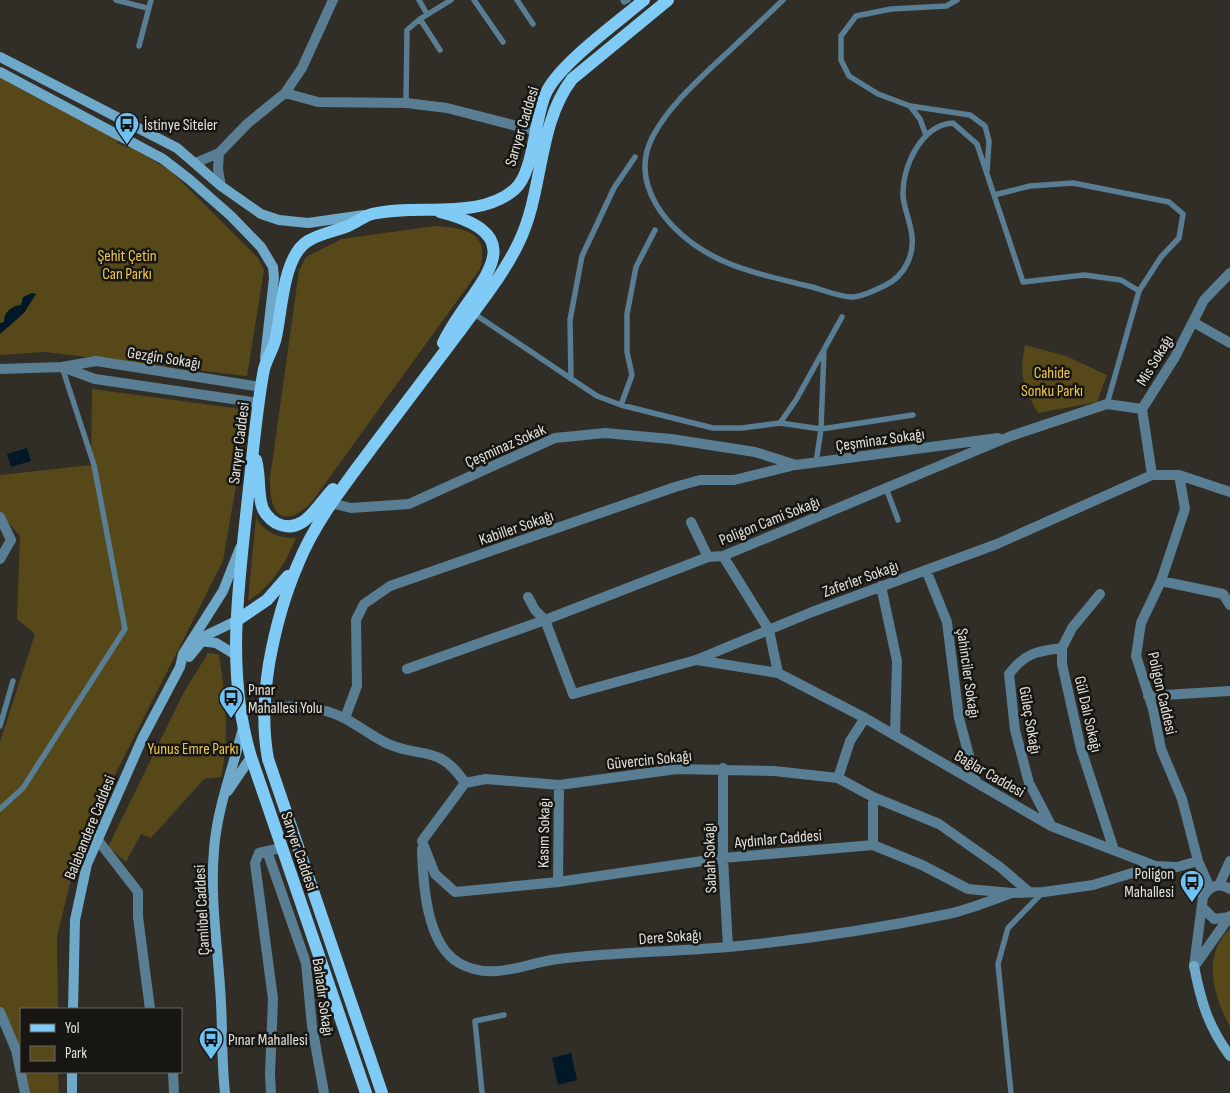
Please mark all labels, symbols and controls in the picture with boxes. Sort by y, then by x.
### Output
street label: Sarıyer Caddesi [501,84,544,169]
bus stop icon: İstinye Siteler [114,111,140,145]
place label: İstinye Siteler [144,116,218,135]
park label: Şehit Çetin Can Parkı [97,247,157,284]
street label: Mis Sokağı [1133,332,1178,390]
street label: Gezgin Sokağı [126,343,202,374]
park label: Cahide Sonku Parkı [1021,364,1083,401]
street label: Sarıyer Caddesi [225,401,254,485]
street label: Çeşminaz Sokak [462,420,549,473]
street label: Çeşminaz Sokağı [835,425,926,456]
street label: Poligon Cami Sokağı [717,493,823,550]
street label: Kabiller Sokağı [477,507,556,550]
street label: Zaferler Sokağı [820,557,901,602]
street label: Şahinciler Sokağı [952,627,983,719]
street label: Poligon Caddesi [1143,650,1180,737]
street label: Gül Dalı Sokağı [1070,674,1106,754]
place label: Pınar Mahallesi Yolu [248,681,322,718]
bus stop icon: Pınar Mahallesi Yolu [218,685,244,719]
street label: Güleç Sokağı [1014,685,1045,755]
park label: Yunus Emre Parkı [147,740,239,759]
street label: Güvercin Sokağı [606,747,693,774]
street label: Bağlar Caddesi [951,747,1028,802]
street label: Balabandere Caddesi [61,773,120,882]
street label: Kasım Sokağı [534,798,555,868]
street label: Sarıyer Caddesi [276,809,321,894]
street label: Sabah Sokağı [700,822,721,893]
street label: Aydınlar Caddesi [733,826,823,853]
street label: Çamlıbel Caddesi [191,864,214,956]
place label: Poligon Mahallesi [1124,865,1174,902]
bus stop icon: Poligon Mahallesi [1179,869,1205,903]
street label: Dere Sokağı [638,926,702,949]
street label: Bahadır Sokağı [308,957,337,1037]
legend [20,1008,182,1073]
text: Yol [65,1019,80,1038]
bus stop icon: Pınar Mahallesi [198,1026,224,1060]
place label: Pınar Mahallesi [228,1031,308,1050]
text: Park [65,1044,87,1063]

